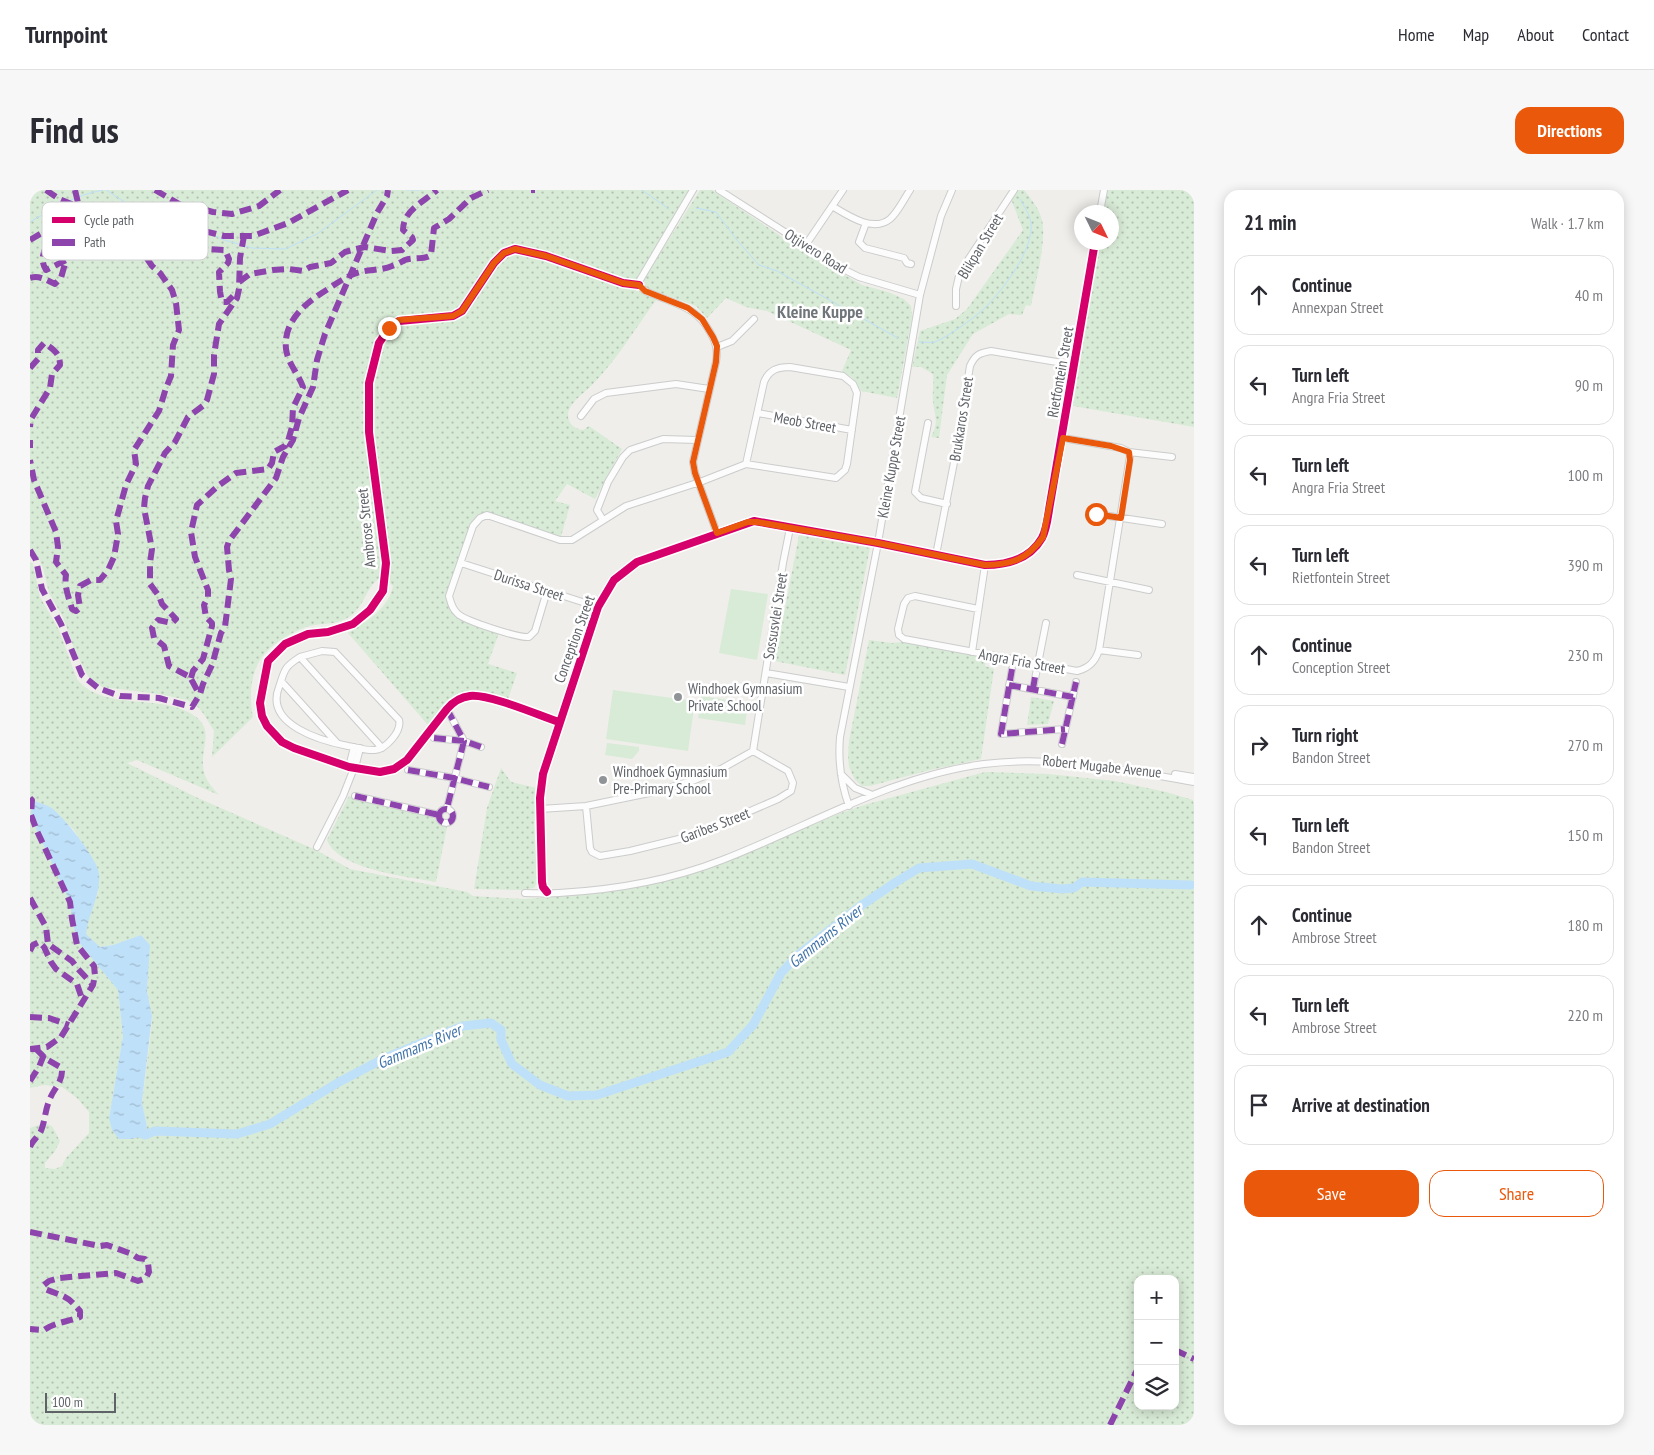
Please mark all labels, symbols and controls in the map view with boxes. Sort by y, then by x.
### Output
text: Turnpoint [25,19,107,50]
text: Home [1398,23,1435,46]
text: Map [1463,23,1489,46]
text: About [1517,23,1554,46]
text: Contact [1582,23,1629,46]
text: Find us [30,107,119,153]
button: Directions [1515,107,1624,154]
legend [42,202,208,260]
north arrow [1074,205,1119,250]
text: 21 min [1244,209,1296,236]
street label: Blikpan Street [953,210,1007,282]
text: Cycle path [84,211,134,229]
text: Walk · 1.7 km [1531,213,1604,233]
street label: Otjivero Road [781,224,851,278]
text: Path [84,233,106,251]
text: Continue [1292,273,1352,297]
icon: ahead [1245,281,1273,309]
text: 40 m [1575,285,1603,305]
text: Annexpan Street [1292,297,1383,317]
district label: Kleine Kuppe [777,300,863,323]
route end [378,317,401,340]
street label: Rietfontein Street [1043,325,1077,419]
text: Turn left [1292,363,1349,387]
icon: left [1245,371,1273,399]
street label: Brukkaros Street [945,375,977,463]
text: 90 m [1575,375,1603,395]
text: Angra Fria Street [1292,387,1385,407]
street label: Meob Street [772,407,838,437]
street label: Kleine Kuppe Street [873,414,909,520]
text: Turn left [1292,453,1349,477]
icon: left [1245,461,1273,489]
text: 100 m [1568,465,1603,485]
text: Angra Fria Street [1292,477,1385,497]
street label: Ambrose Street [352,487,380,569]
route start [1085,503,1108,526]
text: Turn left [1292,543,1349,567]
icon: left [1245,551,1273,579]
text: 390 m [1568,555,1603,575]
street label: Durissa Street [492,565,566,605]
text: Rietfontein Street [1292,567,1390,587]
street label: Sossusvlei Street [759,571,791,661]
street label: Conception Street [549,593,599,685]
text: Continue [1292,633,1352,657]
icon: ahead [1245,641,1273,669]
street label: Angra Fria Street [977,644,1067,678]
text: 230 m [1568,645,1603,665]
text: Conception Street [1292,657,1390,677]
place label: Windhoek Gymnasium Private School [688,679,802,715]
marker: Windhoek Gymnasium Private School [672,691,684,703]
text: Turn right [1292,723,1358,747]
icon: right [1245,731,1273,759]
text: 270 m [1568,735,1603,755]
text: Bandon Street [1292,747,1370,767]
street label: Robert Mugabe Avenue [1042,750,1162,782]
place label: Windhoek Gymnasium Pre-Primary School [613,762,727,798]
marker: Windhoek Gymnasium Pre-Primary School [597,774,609,786]
street label: Garibes Street [678,803,752,847]
text: Turn left [1292,813,1349,837]
icon: left [1245,821,1273,849]
text: 150 m [1568,825,1603,845]
text: Bandon Street [1292,837,1370,857]
water label: Gammams River [784,899,868,972]
text: Continue [1292,903,1352,927]
icon: ahead [1245,911,1273,939]
text: 180 m [1568,915,1603,935]
text: Ambrose Street [1292,927,1377,947]
text: Turn left [1292,993,1349,1017]
icon: left [1245,1001,1273,1029]
text: 220 m [1568,1005,1603,1025]
text: Ambrose Street [1292,1017,1377,1037]
water label: Gammams River [374,1018,466,1073]
icon: arrive [1245,1091,1273,1119]
text: Arrive at destination [1292,1093,1430,1117]
button: Save [1244,1170,1419,1217]
button: Share [1429,1170,1604,1217]
map controls [1134,1275,1179,1410]
button: + [1134,1275,1179,1320]
button: − [1134,1320,1179,1365]
button: layers [1134,1365,1179,1410]
scale bar [45,1390,116,1413]
text: 100 m [52,1393,83,1411]

